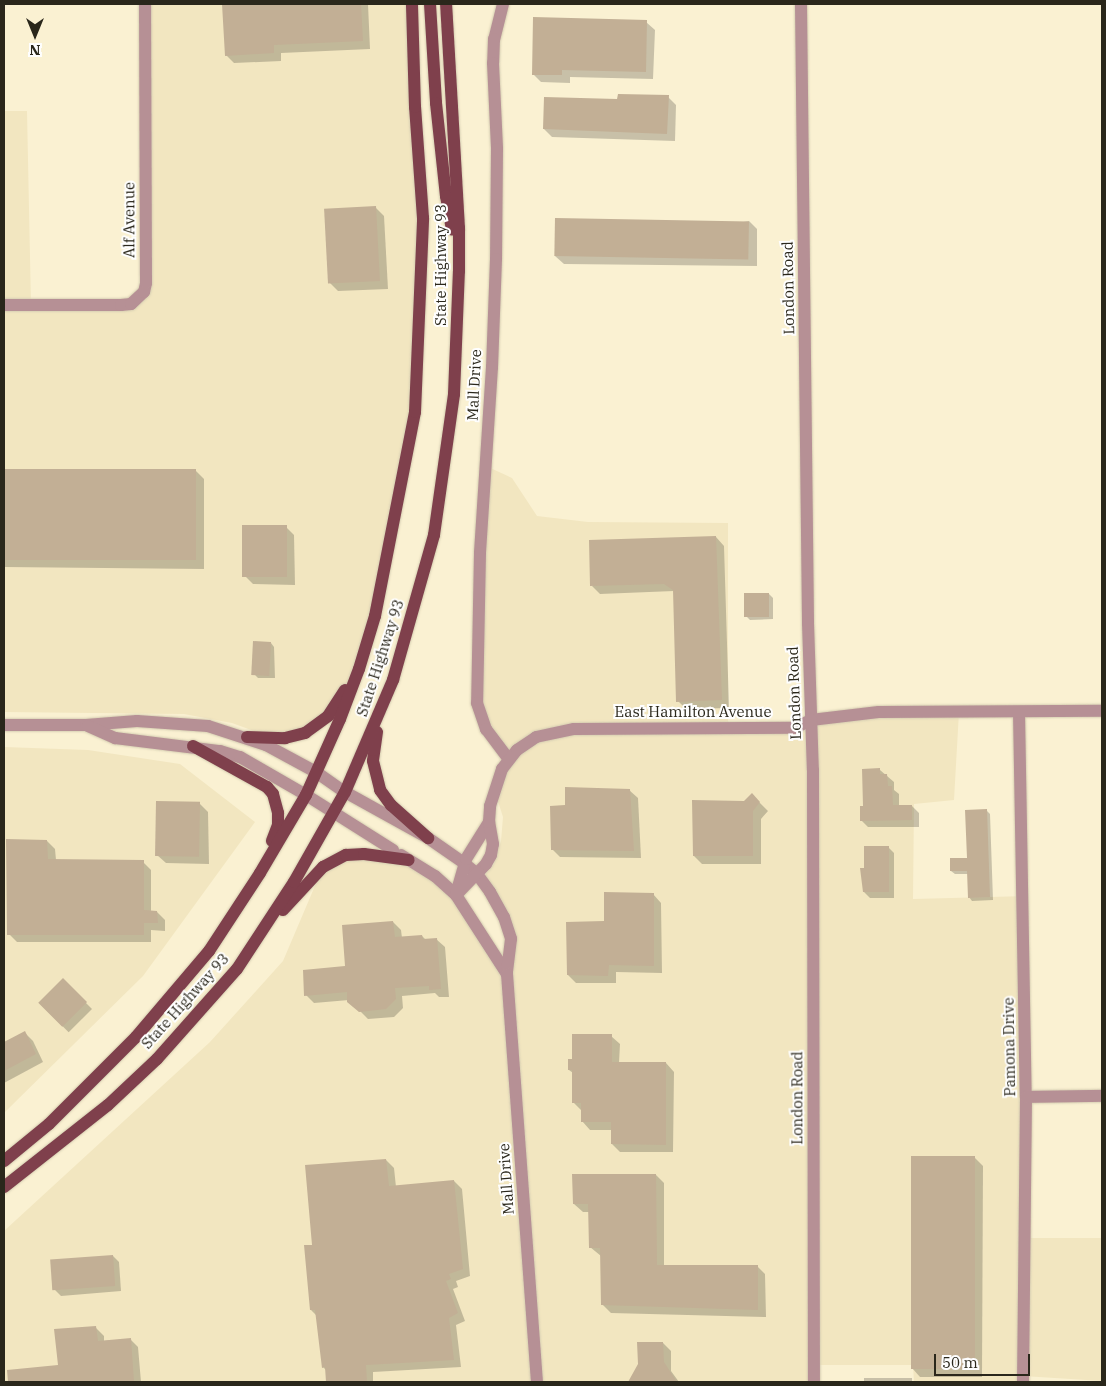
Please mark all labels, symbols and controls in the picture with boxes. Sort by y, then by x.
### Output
north arrow [10,10,60,60]
text: N [29,41,41,59]
street label: Alf Avenue [120,182,138,258]
street label: State Highway 93 [432,204,450,326]
street label: London Road [778,241,798,335]
street label: Mall Drive [463,349,485,421]
street label: State Highway 93 [353,597,407,719]
street label: London Road [783,646,805,740]
street label: East Hamilton Avenue [615,703,771,721]
street label: State Highway 93 [138,950,232,1052]
street label: Pamona Drive [999,997,1019,1097]
street label: London Road [788,1051,806,1145]
street label: Mall Drive [495,1143,517,1215]
scale bar [936,1344,1032,1376]
text: 50 m [942,1353,978,1372]

